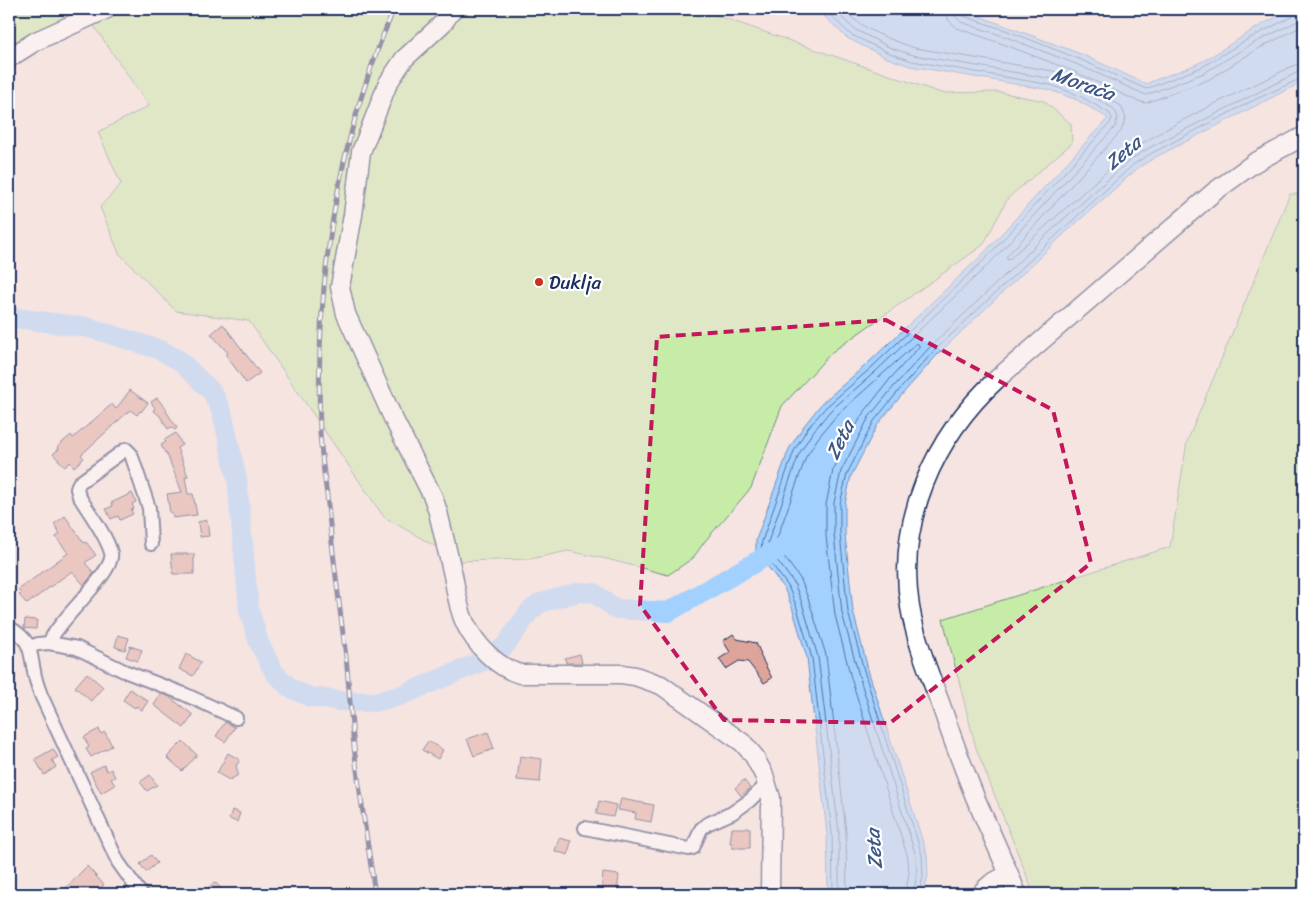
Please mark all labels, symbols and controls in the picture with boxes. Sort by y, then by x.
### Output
water label: Morača [1047,57,1121,112]
water label: Zeta [1096,125,1152,179]
place label: Duklja [549,266,602,299]
marker: Duklja [533,276,545,288]
water label: Zeta [816,412,866,466]
water label: Zeta [855,825,893,870]

